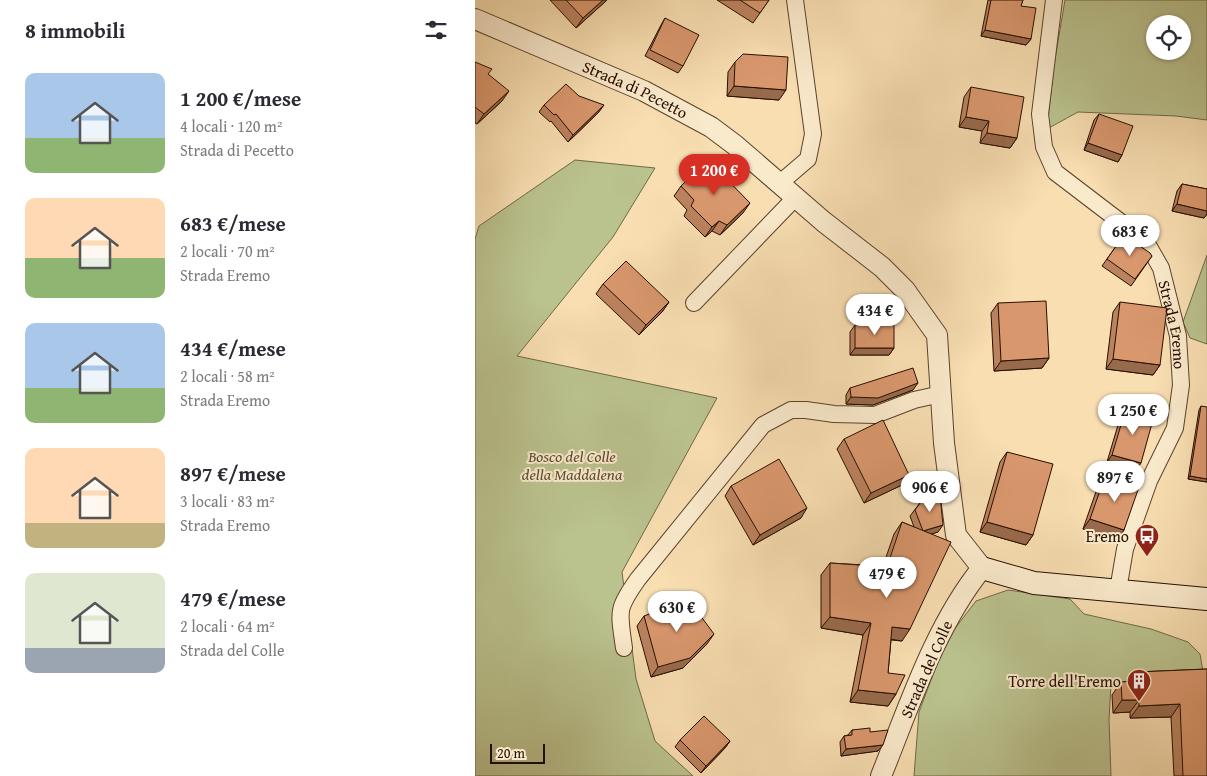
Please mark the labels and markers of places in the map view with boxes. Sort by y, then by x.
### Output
pin: 1 200 € [668,154,760,196]
pin: 683 € [1095,214,1165,257]
pin: 434 € [840,294,910,336]
pin: 1 250 € [1087,394,1179,436]
pin: 897 € [1080,460,1150,503]
pin: 906 € [895,470,965,513]
bus stop icon: Eremo [1134,523,1160,557]
place label: Eremo [1086,524,1129,548]
pin: 479 € [852,556,922,599]
pin: 630 € [642,590,712,633]
building icon: Torre dell'Eremo [1126,668,1152,702]
place label: Torre dell'Eremo [1008,669,1121,693]

